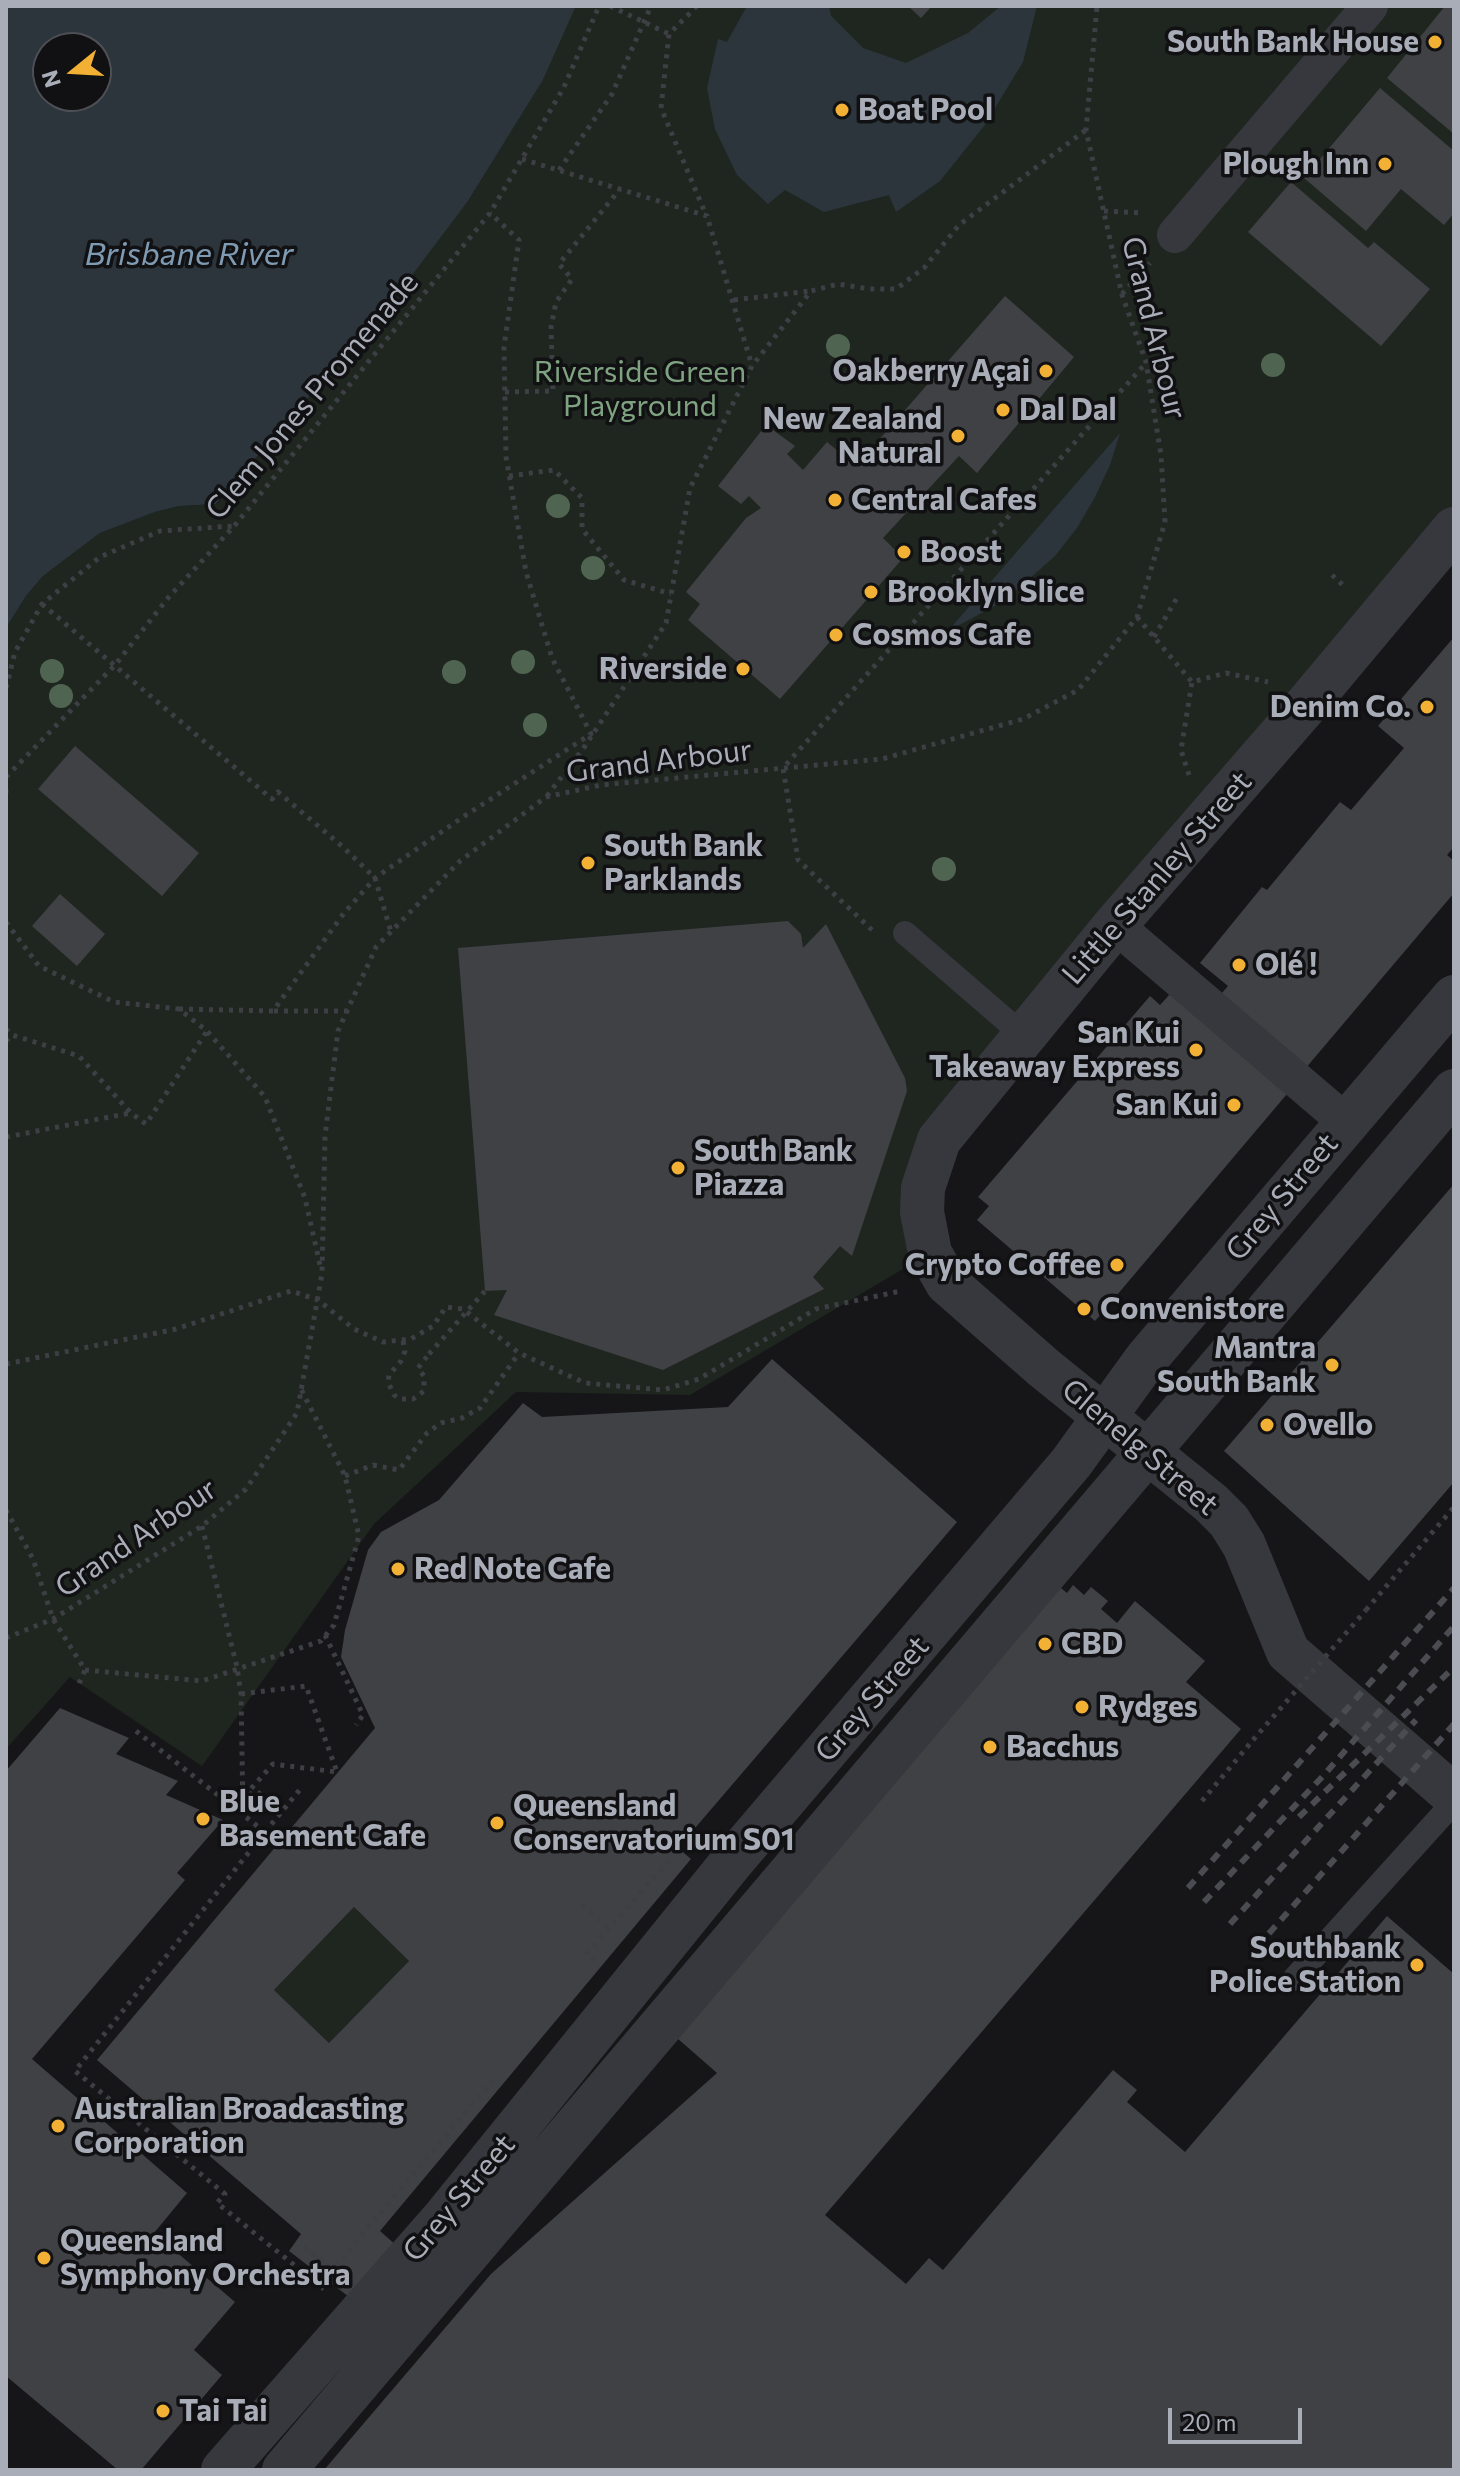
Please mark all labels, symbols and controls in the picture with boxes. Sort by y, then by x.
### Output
place label: South Bank House [1167,24,1419,60]
north arrow [32,32,112,112]
marker: South Bank House [1426,33,1444,51]
text: N [35,67,66,91]
place label: Boat Pool [858,92,993,128]
marker: Boat Pool [833,101,851,119]
place label: Plough Inn [1223,146,1369,182]
marker: Plough Inn [1376,155,1394,173]
street label: Grand Arbour [1114,233,1194,423]
water label: Brisbane River [85,235,293,273]
street label: Clem Jones Promenade [198,265,426,527]
place label: Oakberry Açai [833,353,1030,389]
park label: Riverside Green Playground [534,354,746,424]
marker: Oakberry Açai [1037,362,1055,380]
place label: Dal Dal [1019,392,1117,428]
place label: New Zealand Natural [762,401,942,472]
marker: Dal Dal [994,401,1012,419]
marker: New Zealand Natural [949,427,967,445]
place label: Central Cafes [851,482,1037,518]
marker: Central Cafes [826,491,844,509]
place label: Boost [920,534,1002,570]
marker: Boost [895,543,913,561]
place label: Brooklyn Slice [887,574,1084,610]
marker: Brooklyn Slice [862,583,880,601]
place label: Cosmos Cafe [852,617,1031,653]
marker: Cosmos Cafe [827,626,845,644]
place label: Riverside [599,651,727,687]
marker: Riverside [734,660,752,678]
place label: Denim Co. [1270,689,1411,725]
marker: Denim Co. [1418,698,1436,716]
street label: Grand Arbour [564,732,754,790]
street label: Little Stanley Street [1055,764,1259,992]
place label: South Bank Parklands [604,828,763,898]
marker: South Bank Parklands [579,854,597,872]
place label: Olé ! [1255,947,1317,983]
marker: Olé ! [1230,956,1248,974]
place label: San Kui Takeaway Express [929,1015,1180,1086]
marker: San Kui Takeaway Express [1187,1041,1205,1059]
place label: San Kui [1115,1087,1218,1123]
marker: San Kui [1225,1096,1243,1114]
street label: Grey Street [1218,1126,1346,1268]
place label: South Bank Piazza [694,1133,853,1204]
marker: South Bank Piazza [669,1159,687,1177]
place label: Crypto Coffee [905,1247,1101,1283]
marker: Crypto Coffee [1108,1256,1126,1274]
place label: Convenistore [1100,1291,1285,1327]
marker: Convenistore [1075,1300,1093,1318]
place label: Mantra South Bank [1157,1330,1316,1400]
marker: Mantra South Bank [1323,1356,1341,1374]
street label: Glenelg Street [1055,1371,1225,1523]
place label: Ovello [1283,1407,1373,1443]
marker: Ovello [1258,1416,1276,1434]
street label: Grand Arbour [49,1471,223,1605]
place label: Red Note Cafe [414,1551,611,1587]
marker: Red Note Cafe [389,1560,407,1578]
place label: CBD [1061,1626,1123,1662]
street label: Grey Street [808,1629,936,1769]
marker: CBD [1036,1635,1054,1653]
place label: Rydges [1098,1689,1198,1725]
marker: Rydges [1073,1698,1091,1716]
place label: Bacchus [1006,1729,1119,1765]
marker: Bacchus [981,1738,999,1756]
place label: Blue Basement Cafe [219,1784,426,1854]
place label: Queensland Conservatorium S01 [513,1788,794,1858]
marker: Blue Basement Cafe [194,1810,212,1828]
marker: Queensland Conservatorium S01 [488,1814,506,1832]
place label: Southbank Police Station [1209,1930,1401,2000]
marker: Southbank Police Station [1408,1956,1426,1974]
place label: Australian Broadcasting Corporation [74,2091,404,2162]
marker: Australian Broadcasting Corporation [49,2117,67,2135]
street label: Grey Street [395,2127,523,2269]
place label: Queensland Symphony Orchestra [60,2223,350,2294]
marker: Queensland Symphony Orchestra [35,2249,53,2267]
scale bar [1172,2392,1306,2442]
place label: Tai Tai [179,2393,268,2429]
marker: Tai Tai [154,2402,172,2420]
text: 20 m [1182,2407,1236,2436]

